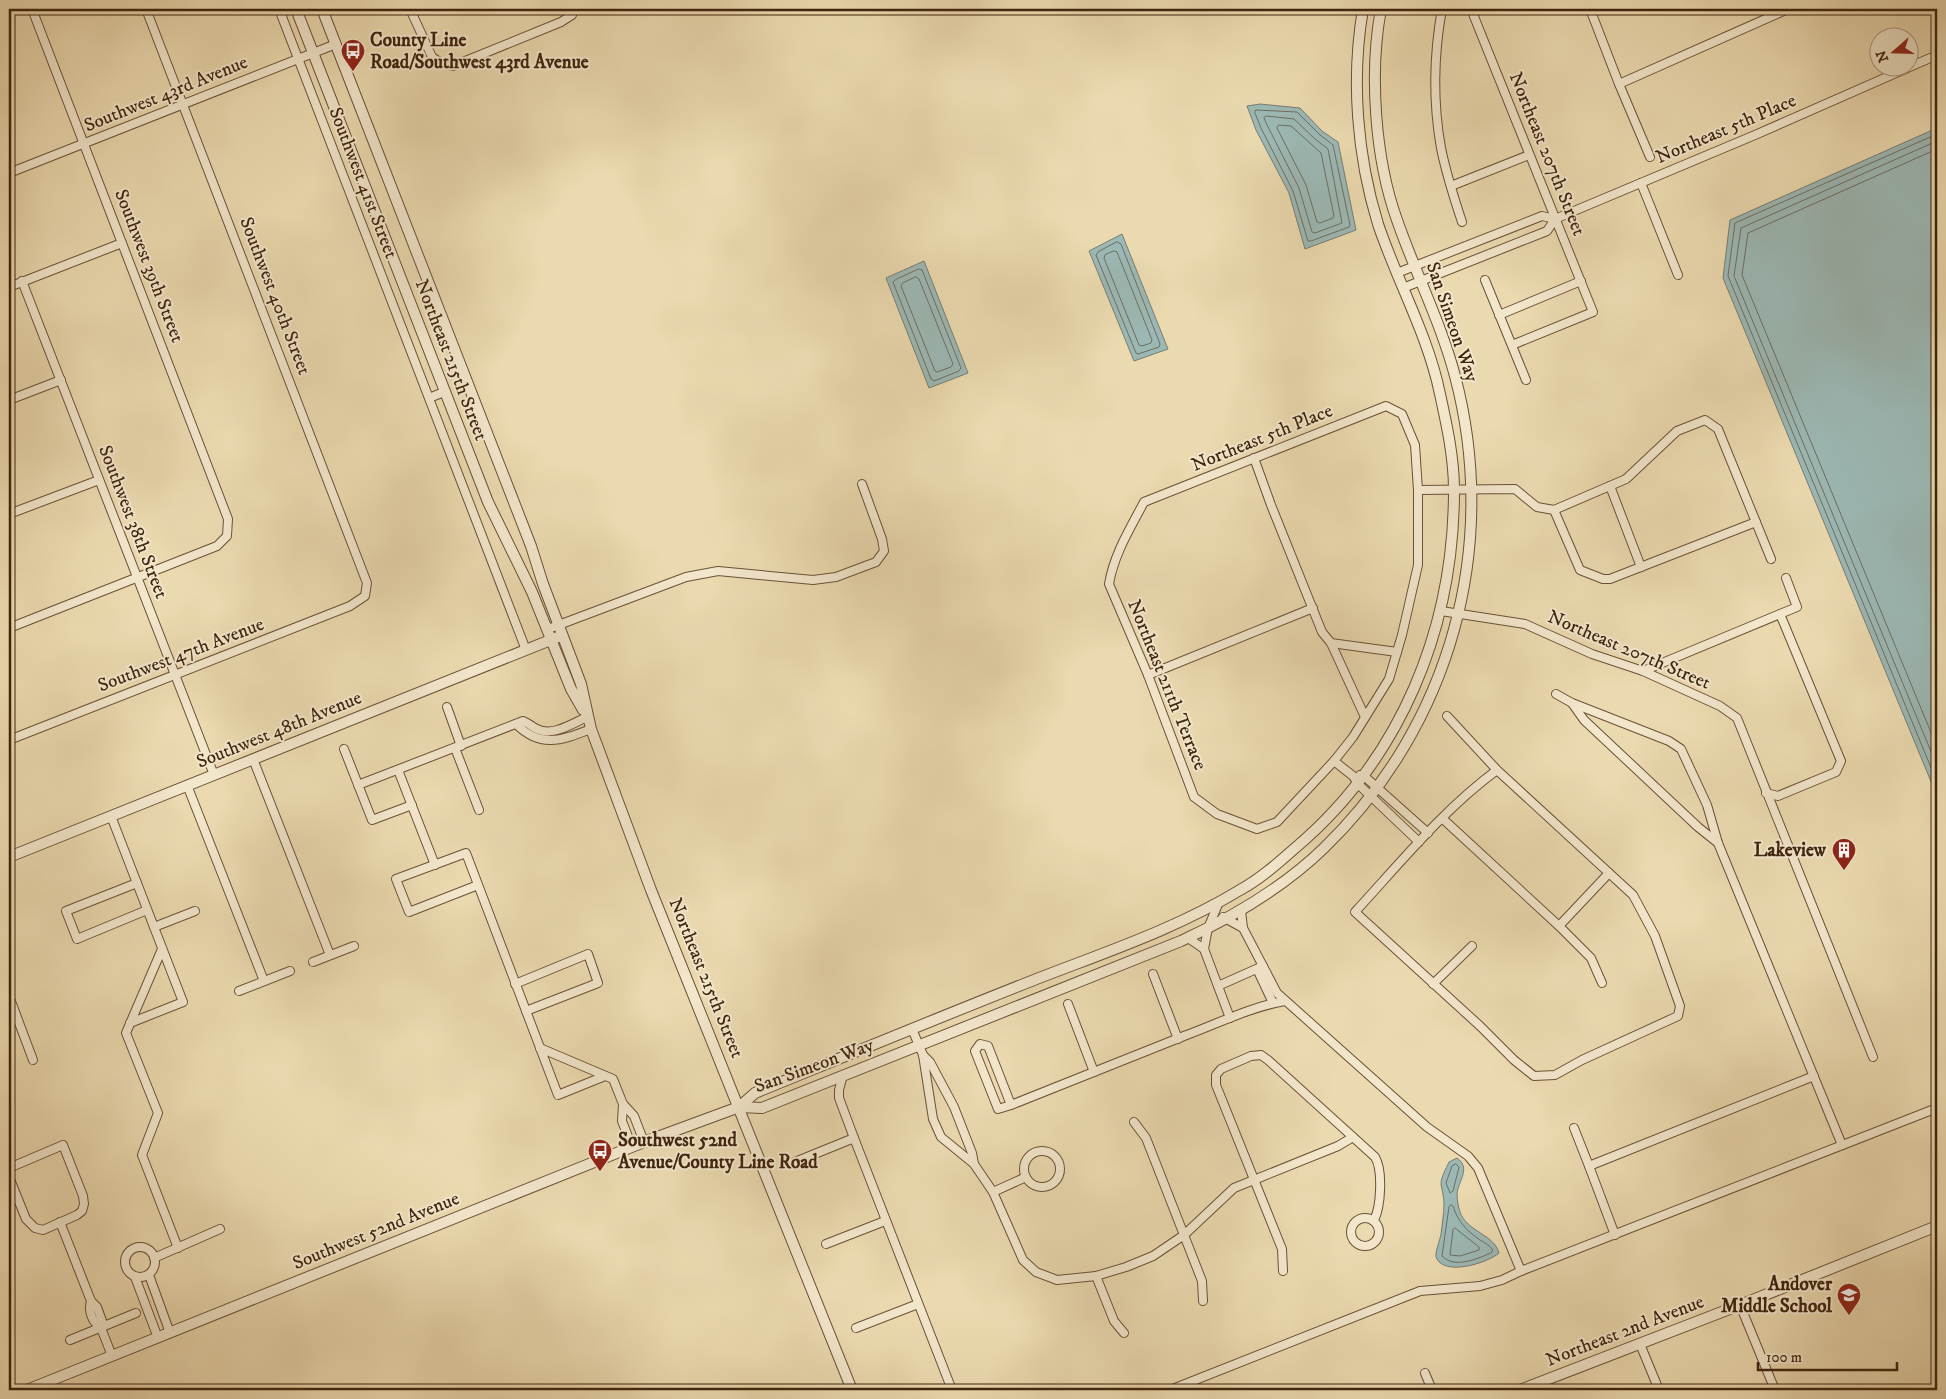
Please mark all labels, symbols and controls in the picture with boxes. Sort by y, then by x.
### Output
north arrow [1868,28,1918,78]
place label: County Line Road/Southwest 43rd Avenue [370,29,589,74]
bus stop icon: County Line Road/Southwest 43rd Avenue [340,38,366,72]
text: N [1872,47,1893,65]
street label: Southwest 43rd Avenue [81,51,251,137]
street label: Northeast 207th Street [1504,69,1590,239]
street label: Northeast 5th Place [1652,89,1800,169]
street label: Southwest 41st Street [324,104,402,262]
street label: Southwest 39th Street [109,186,189,346]
street label: Southwest 40th Street [234,214,316,378]
street label: San Simeon Way [1421,259,1484,386]
street label: Northeast 215th Street [410,276,492,444]
street label: Northeast 5th Place [1188,399,1336,477]
street label: Southwest 38th Street [93,442,173,602]
street label: Northeast 211th Terrace [1122,596,1212,774]
street label: Northeast 207th Street [1544,605,1714,695]
street label: Southwest 47th Avenue [95,613,267,697]
street label: Southwest 48th Avenue [193,686,365,774]
building icon: Lakeview [1831,837,1857,871]
place label: Lakeview [1754,839,1827,862]
street label: Northeast 215th Street [663,895,749,1061]
street label: San Simeon Way [751,1033,878,1098]
place label: Southwest 52nd Avenue/County Line Road [617,1129,818,1174]
bus stop icon: Southwest 52nd Avenue/County Line Road [587,1138,613,1172]
street label: Southwest 52nd Avenue [289,1187,463,1275]
place label: Andover Middle School [1721,1273,1833,1318]
school or university icon: Andover Middle School [1836,1282,1862,1316]
street label: Northeast 2nd Avenue [1543,1290,1707,1372]
scale bar [1758,1339,1897,1371]
text: 100 m [1766,1348,1802,1367]

